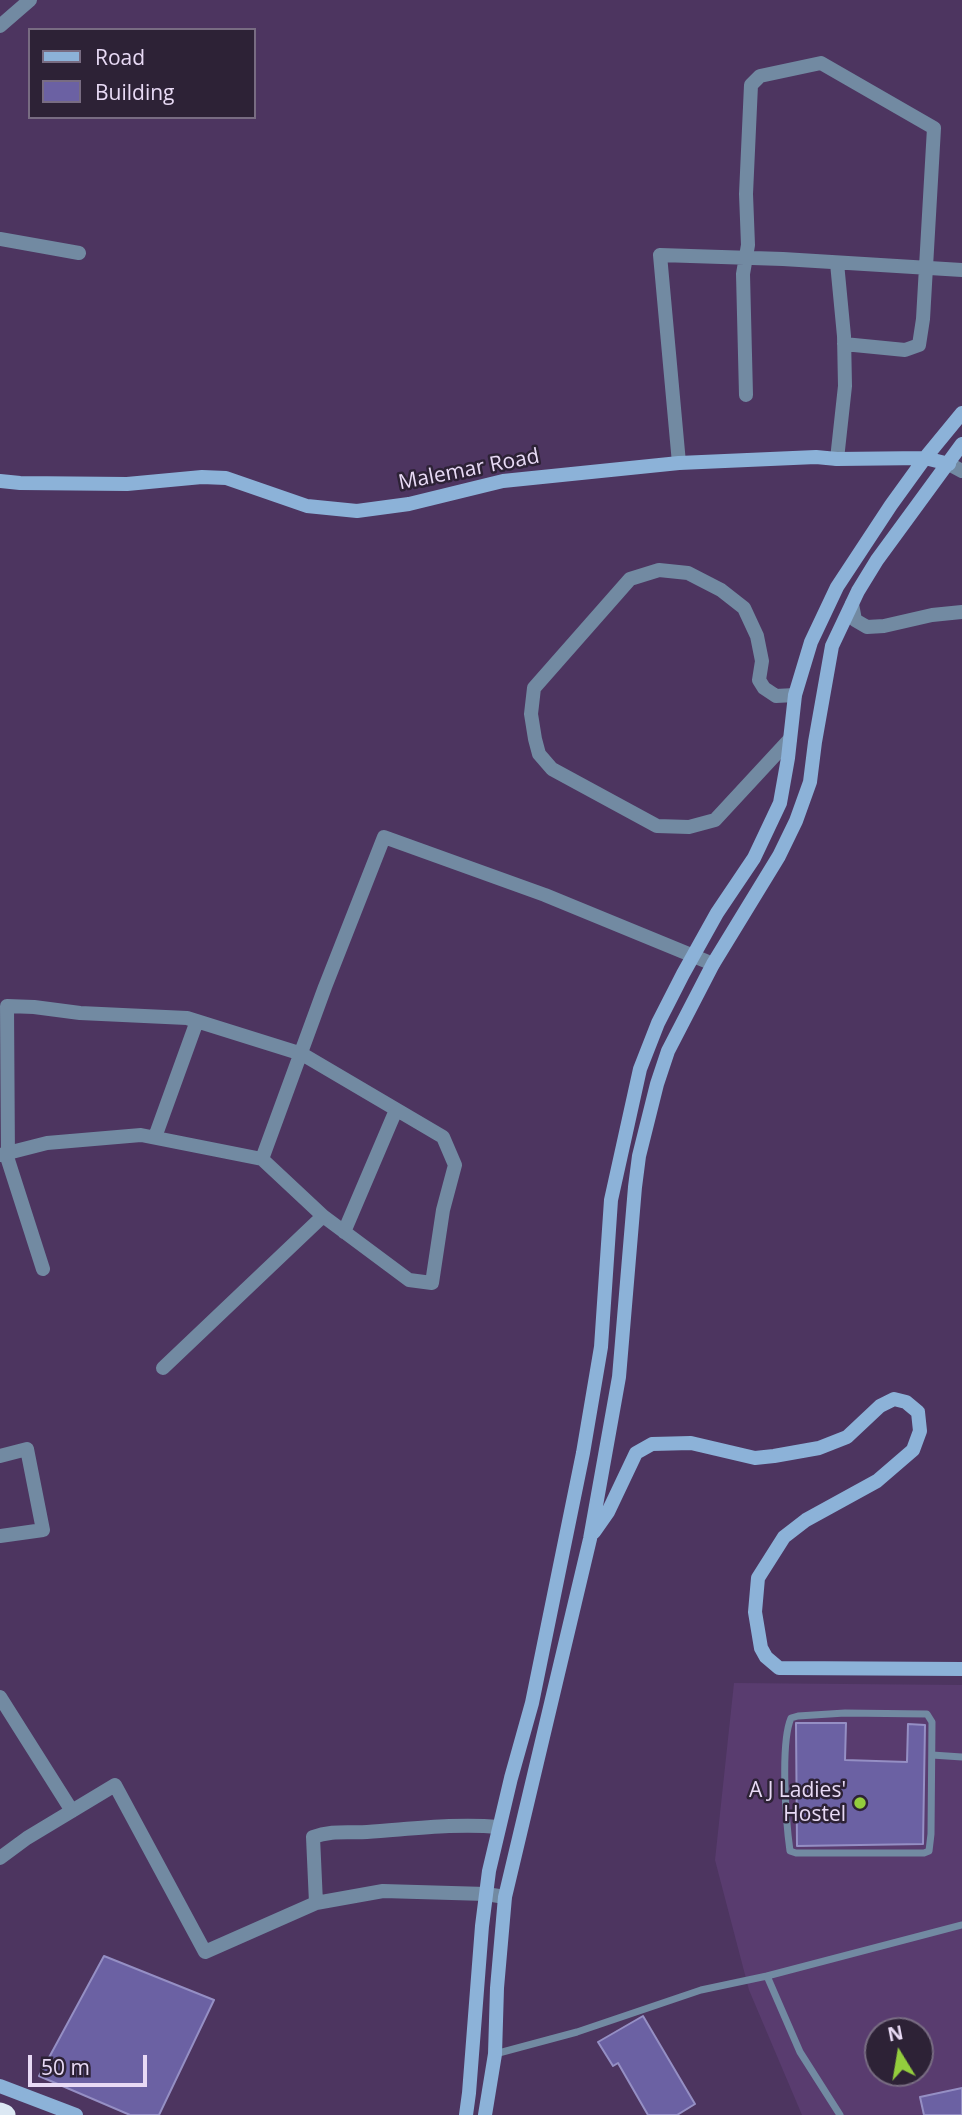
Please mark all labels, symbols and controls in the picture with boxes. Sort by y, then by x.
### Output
legend [28,28,256,119]
text: Road [95,43,145,71]
text: Building [95,78,174,106]
street label: Malemar Road [396,444,542,496]
place label: A J Ladies' Hostel [749,1778,846,1828]
marker: A J Ladies' Hostel [852,1795,868,1811]
north arrow [864,2017,934,2087]
text: N [885,2019,905,2048]
scale bar [32,2042,150,2086]
text: 50 m [41,2053,90,2081]

